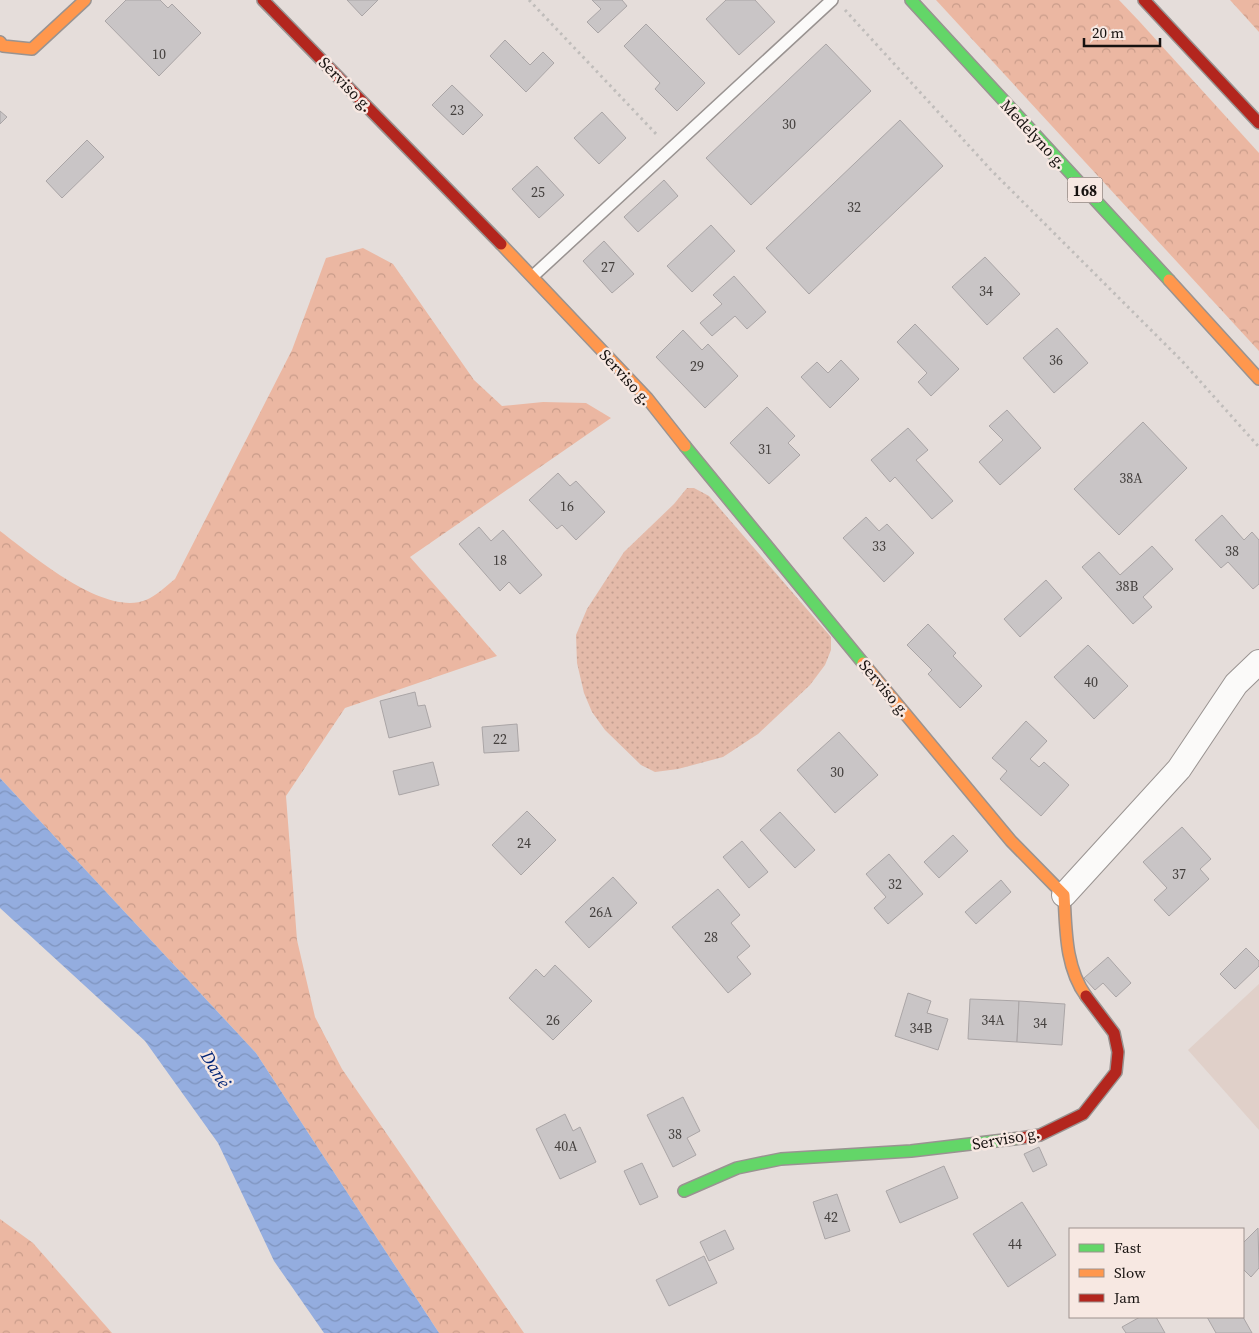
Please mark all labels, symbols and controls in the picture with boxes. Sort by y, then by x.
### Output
scale bar [1084,15,1160,47]
text: 20 m [1092,22,1124,43]
house number: 10 [152,44,166,64]
street label: Serviso g. [314,52,378,116]
street label: Medelyno g. [996,95,1072,173]
house number: 23 [450,100,464,120]
house number: 30 [782,114,796,134]
road number: 168 [1068,178,1102,202]
house number: 25 [531,182,545,202]
house number: 32 [847,197,861,217]
house number: 27 [601,257,615,277]
house number: 34 [979,281,993,301]
street label: Serviso g. [595,344,657,410]
house number: 36 [1049,350,1063,370]
house number: 29 [690,356,704,376]
house number: 31 [758,439,772,459]
house number: 38A [1119,468,1143,488]
house number: 16 [560,496,574,516]
house number: 33 [872,536,886,556]
house number: 38 [1225,541,1239,561]
house number: 18 [493,550,507,570]
house number: 38B [1116,576,1139,596]
street label: Serviso g. [854,655,916,721]
house number: 40 [1084,672,1098,692]
house number: 22 [493,729,507,749]
house number: 30 [830,762,844,782]
house number: 24 [517,833,531,853]
house number: 37 [1172,864,1186,884]
house number: 32 [888,874,902,894]
house number: 26A [589,902,613,922]
house number: 28 [704,927,718,947]
house number: 26 [546,1010,560,1030]
house number: 34A [981,1010,1005,1030]
house number: 34 [1033,1013,1047,1033]
house number: 34B [910,1018,933,1038]
water label: Danė [195,1045,237,1093]
street label: Serviso g. [970,1121,1042,1155]
house number: 38 [668,1124,682,1144]
house number: 40A [554,1136,578,1156]
house number: 42 [824,1207,838,1227]
legend [1069,1228,1244,1318]
house number: 44 [1008,1234,1022,1254]
text: Fast [1114,1237,1141,1258]
text: Slow [1114,1262,1146,1283]
text: Jam [1113,1287,1141,1308]

